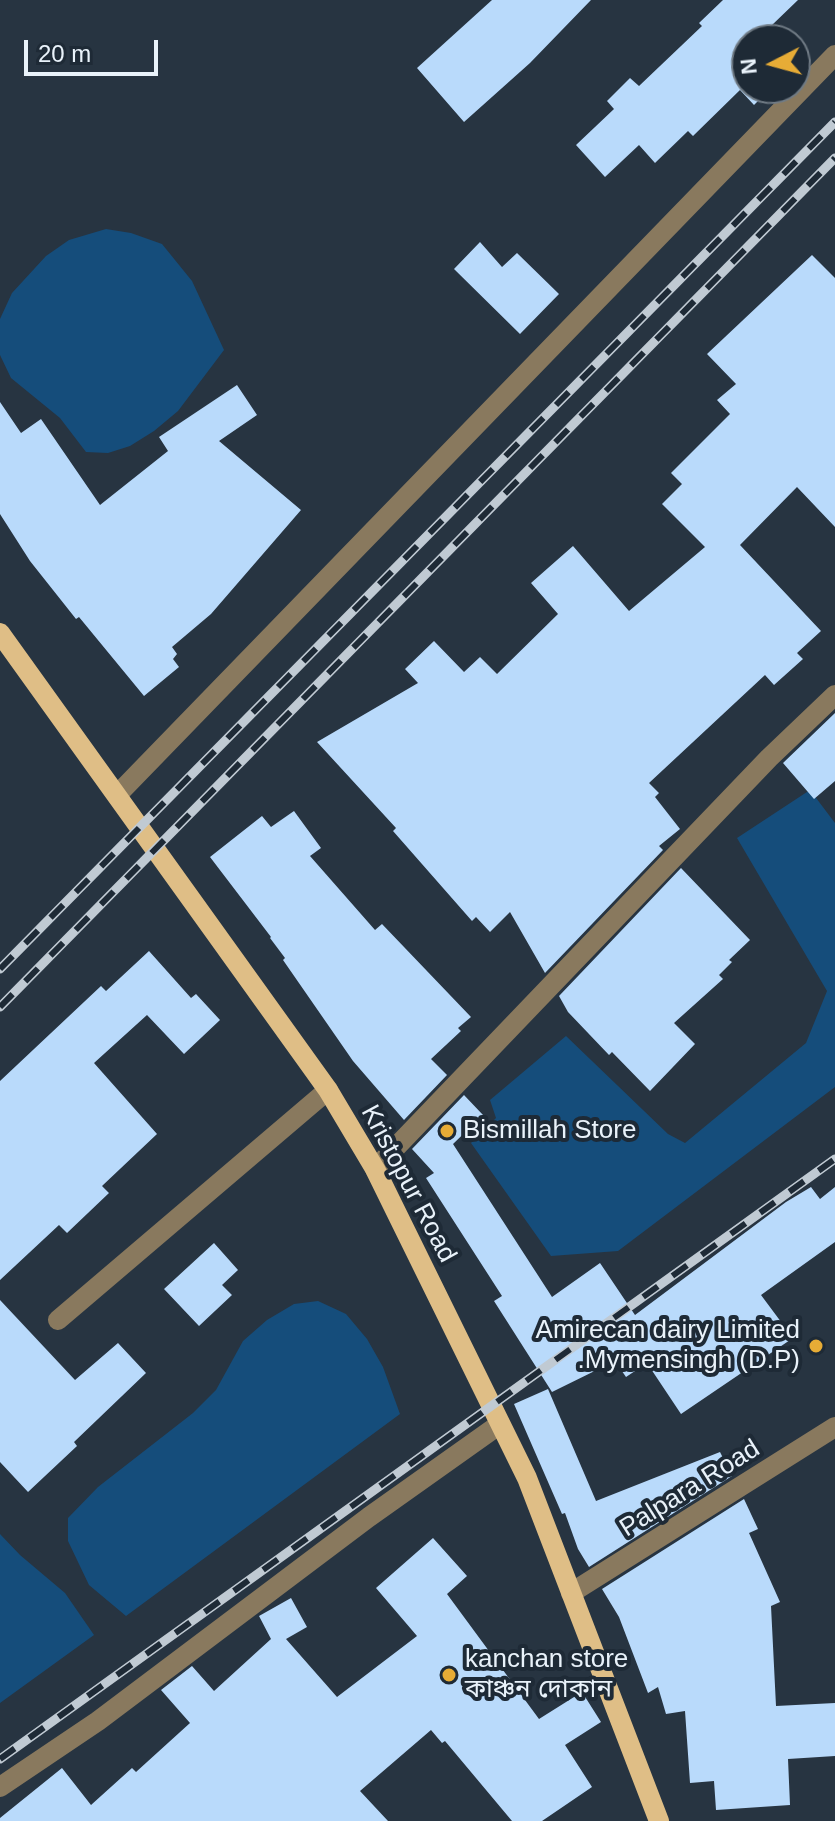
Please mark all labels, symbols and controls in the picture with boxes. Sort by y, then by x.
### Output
scale bar [28,24,162,74]
north arrow [731,24,811,104]
text: 20 m [38,40,91,67]
text: N [735,57,762,76]
street label: Kristopur Road [354,1100,462,1268]
place label: Bismillah Store [463,1115,636,1147]
marker: Bismillah Store [438,1122,456,1140]
place label: Amirecan dairy Limited .Mymensingh (D.P) [536,1315,800,1376]
marker: Amirecan dairy Limited .Mymensingh (D.P) [807,1337,825,1355]
street label: Palpara Road [614,1434,766,1544]
place label: kanchan store কাঞ্চন দোকান [465,1644,628,1706]
marker: kanchan store কাঞ্চন দোকান [440,1666,458,1684]

